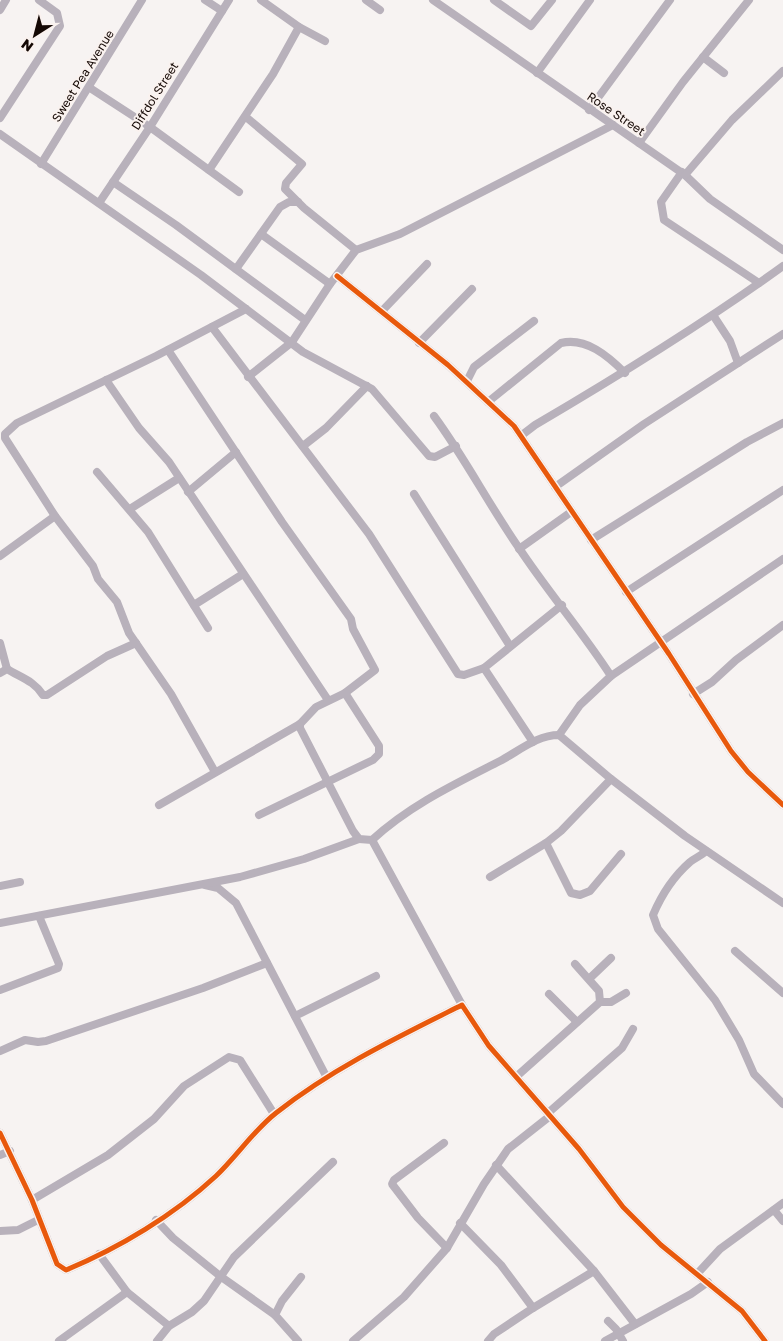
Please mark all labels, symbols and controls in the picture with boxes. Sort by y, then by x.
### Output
north arrow [10,10,60,60]
street label: Sweet Pea Avenue [48,27,117,125]
text: N [18,36,36,56]
street label: Diffdol Street [128,59,182,132]
street label: Rose Street [584,89,648,139]

